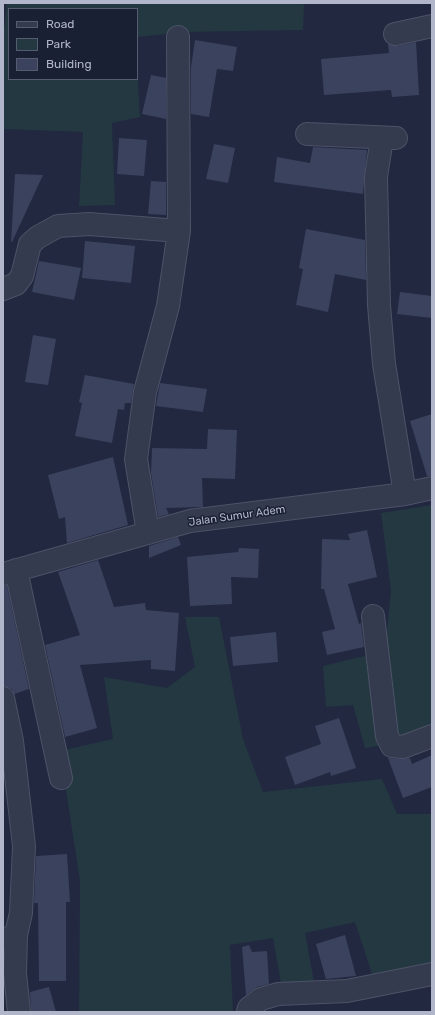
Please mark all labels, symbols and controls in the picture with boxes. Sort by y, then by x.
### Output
legend [8,8,138,80]
text: Road [46,17,74,31]
text: Park [46,37,71,51]
text: Building [46,57,92,71]
street label: Jalan Sumur Adem [188,503,286,529]

